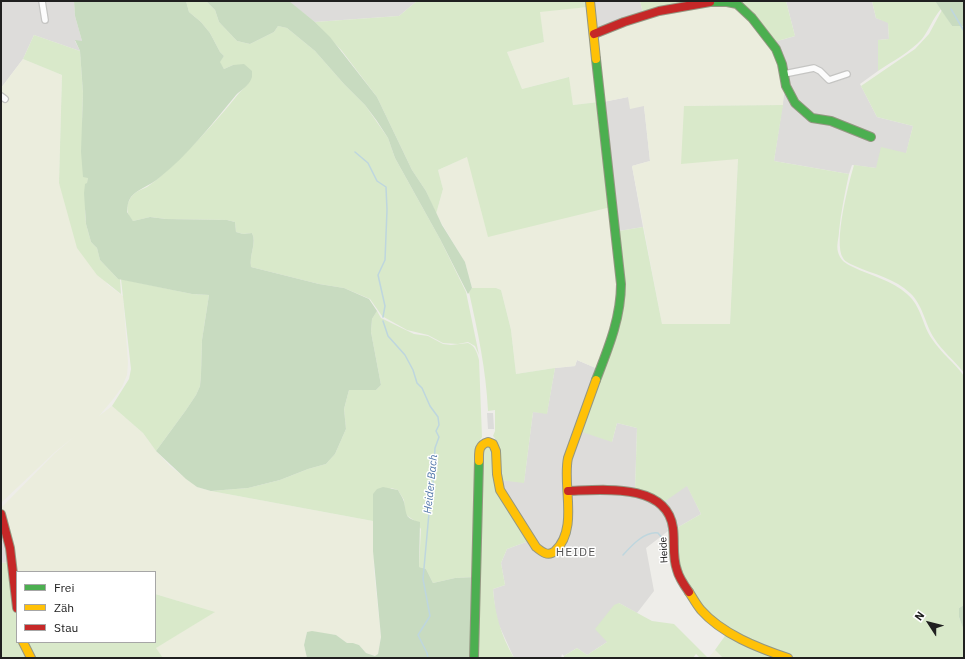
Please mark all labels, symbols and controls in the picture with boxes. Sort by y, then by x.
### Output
water label: Heider Bach [421,454,441,514]
street label: Heide [657,537,671,563]
district label: HEIDE [556,546,596,560]
legend [16,571,156,643]
text: Frei [54,580,74,595]
text: Zäh [54,600,74,615]
north arrow [909,603,949,643]
text: N [911,609,927,623]
text: Stau [54,620,78,635]

